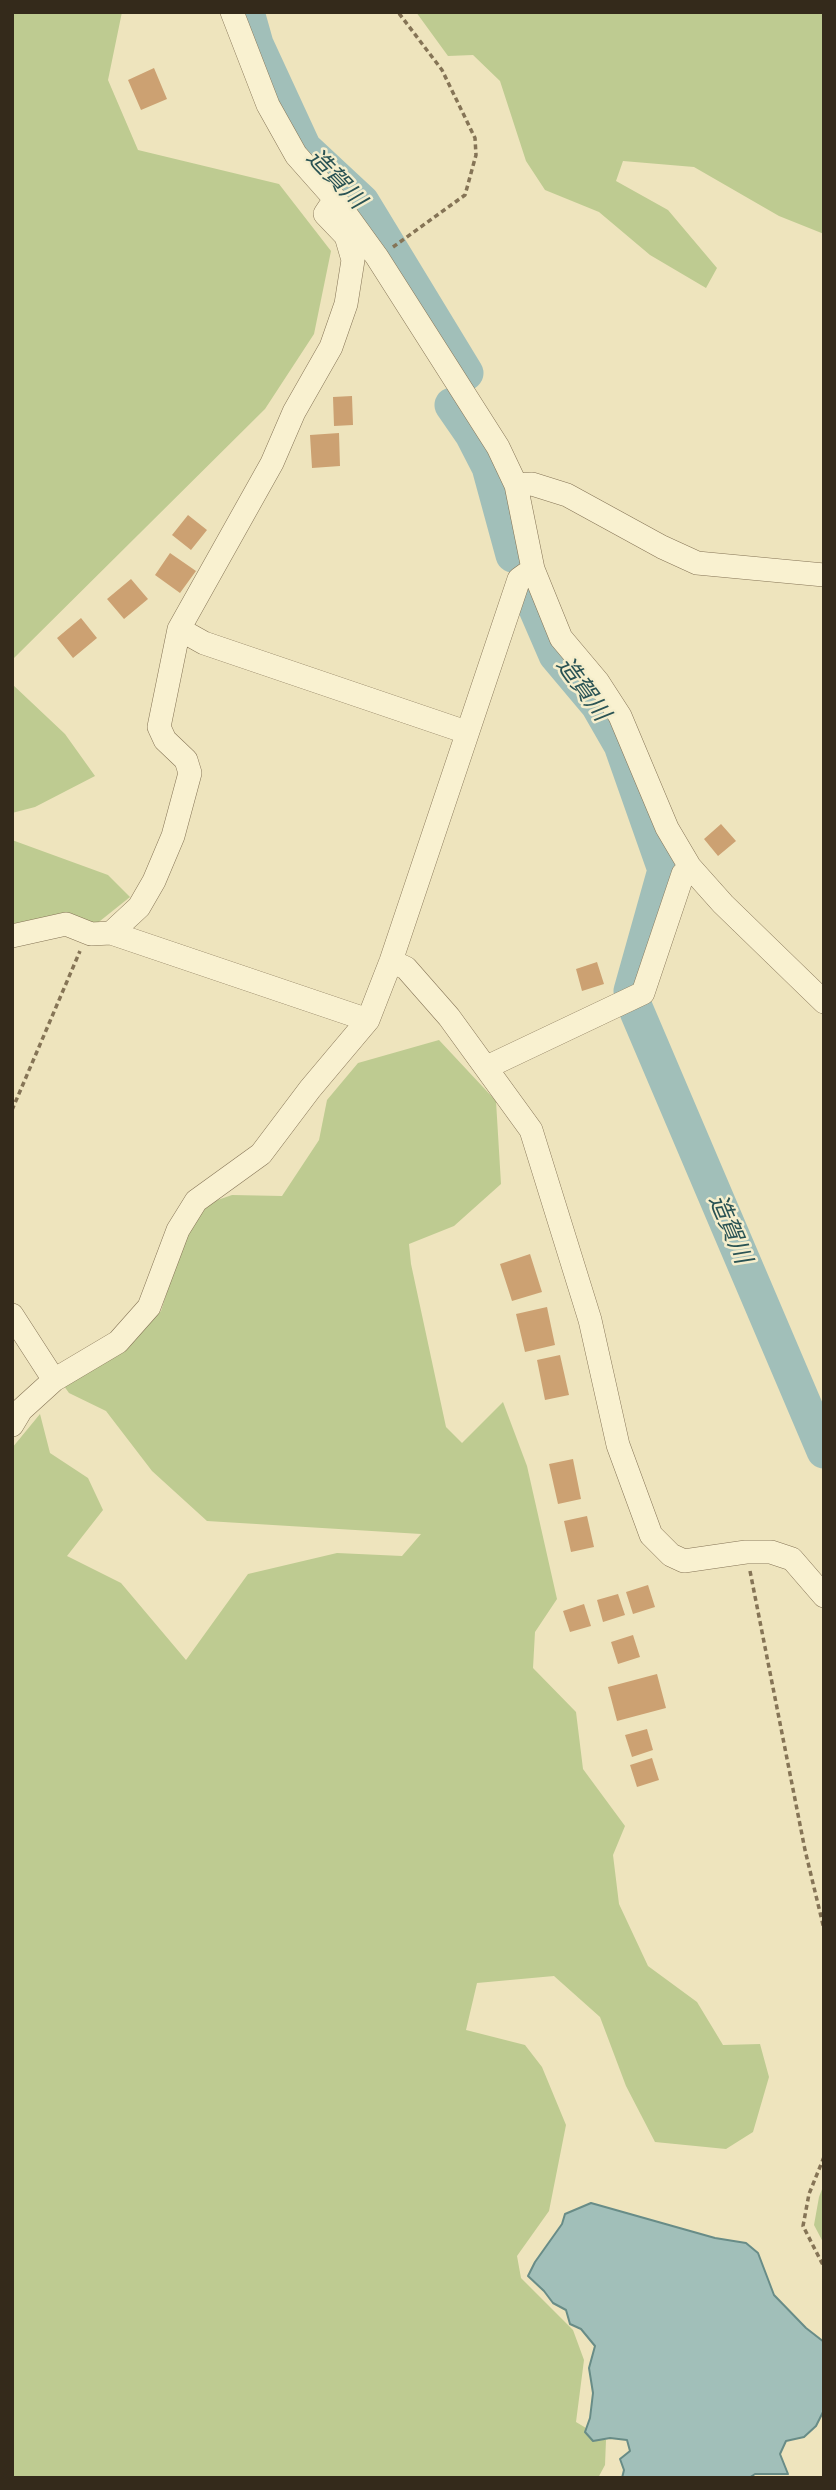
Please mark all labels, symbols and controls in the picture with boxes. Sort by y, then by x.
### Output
water label: 造賀川 [301,143,371,215]
water label: 造賀川 [550,651,616,727]
water label: 造賀川 [703,1190,757,1268]

